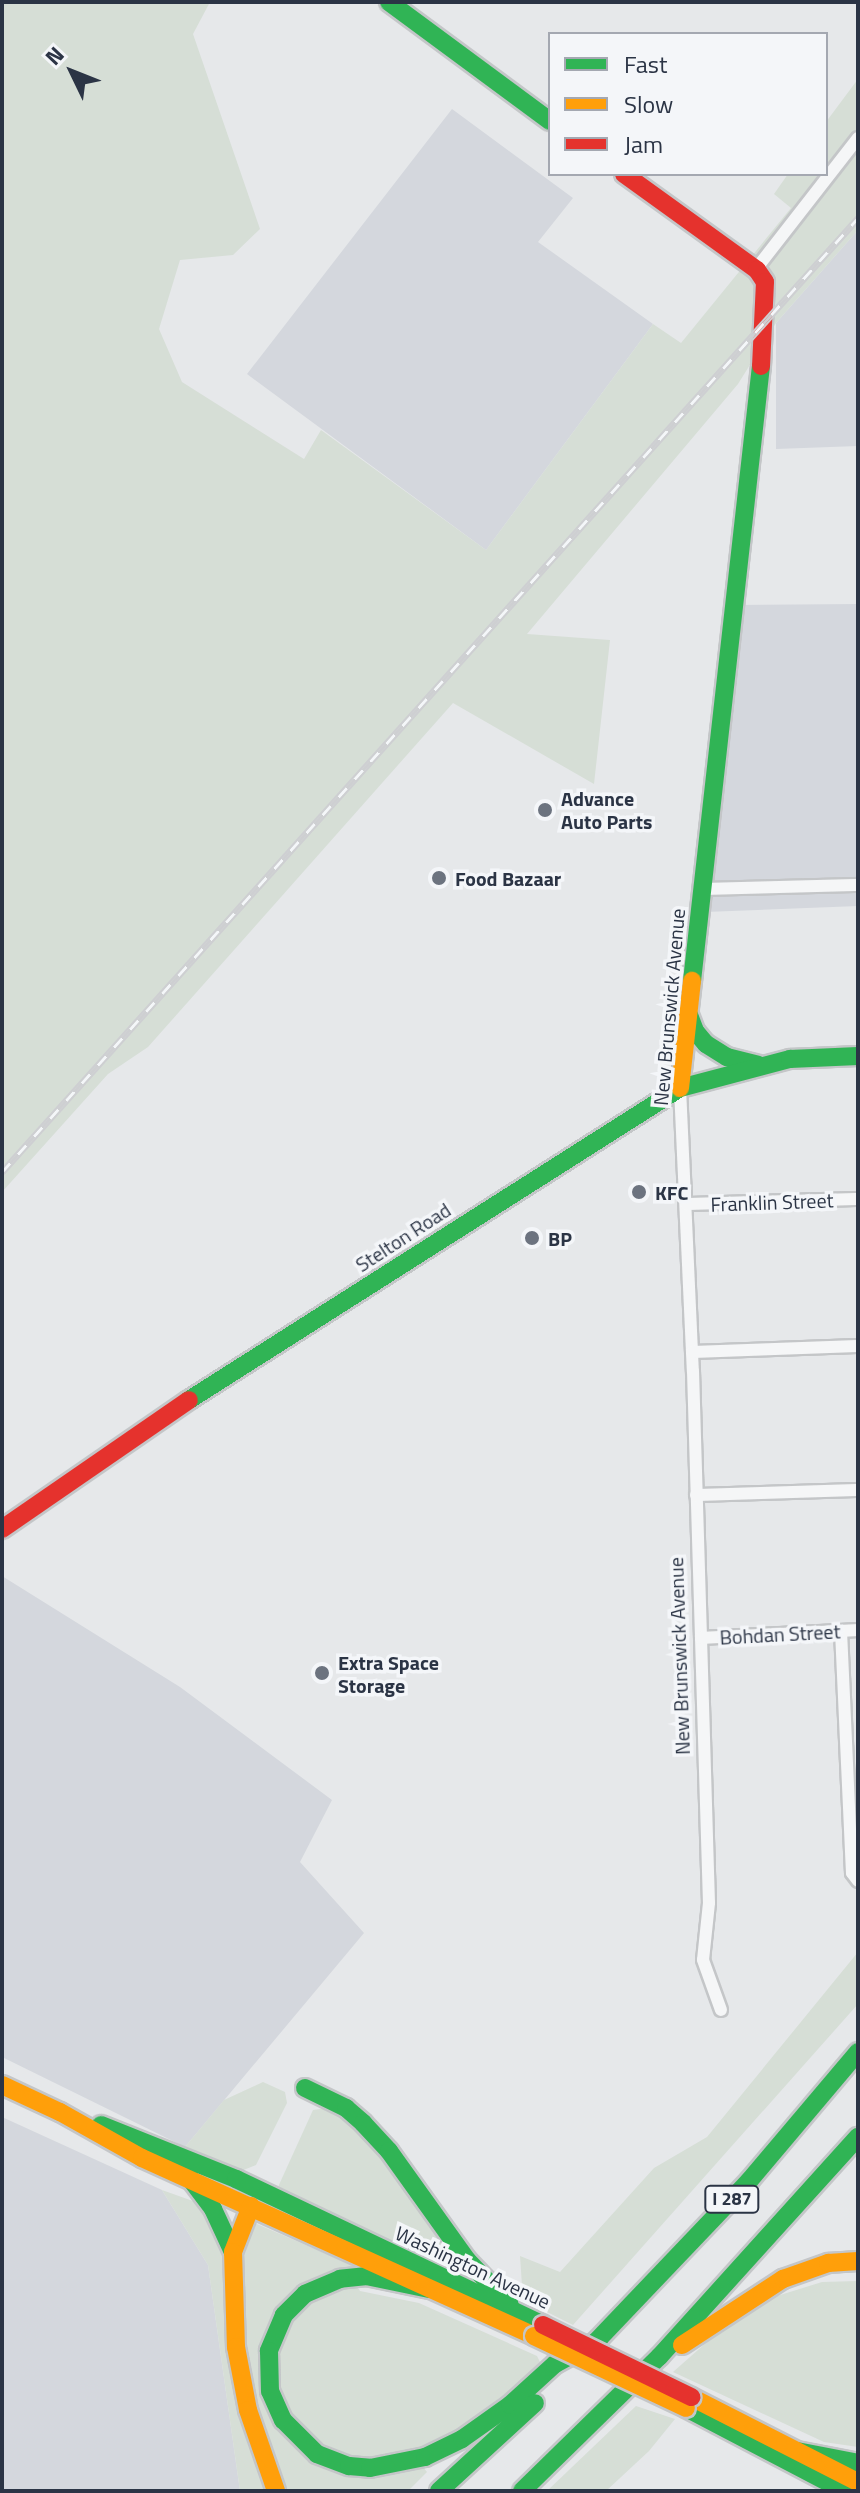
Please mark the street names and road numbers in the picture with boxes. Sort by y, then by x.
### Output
street label: New Brunswick Avenue [648,907,690,1107]
street label: Franklin Street [710,1188,834,1216]
street label: Stelton Road [351,1197,455,1277]
street label: New Brunswick Avenue [664,1557,694,1755]
street label: Bohdan Street [719,1619,841,1649]
road number: I 287 [704,2185,760,2213]
street label: Washington Avenue [392,2221,554,2313]

